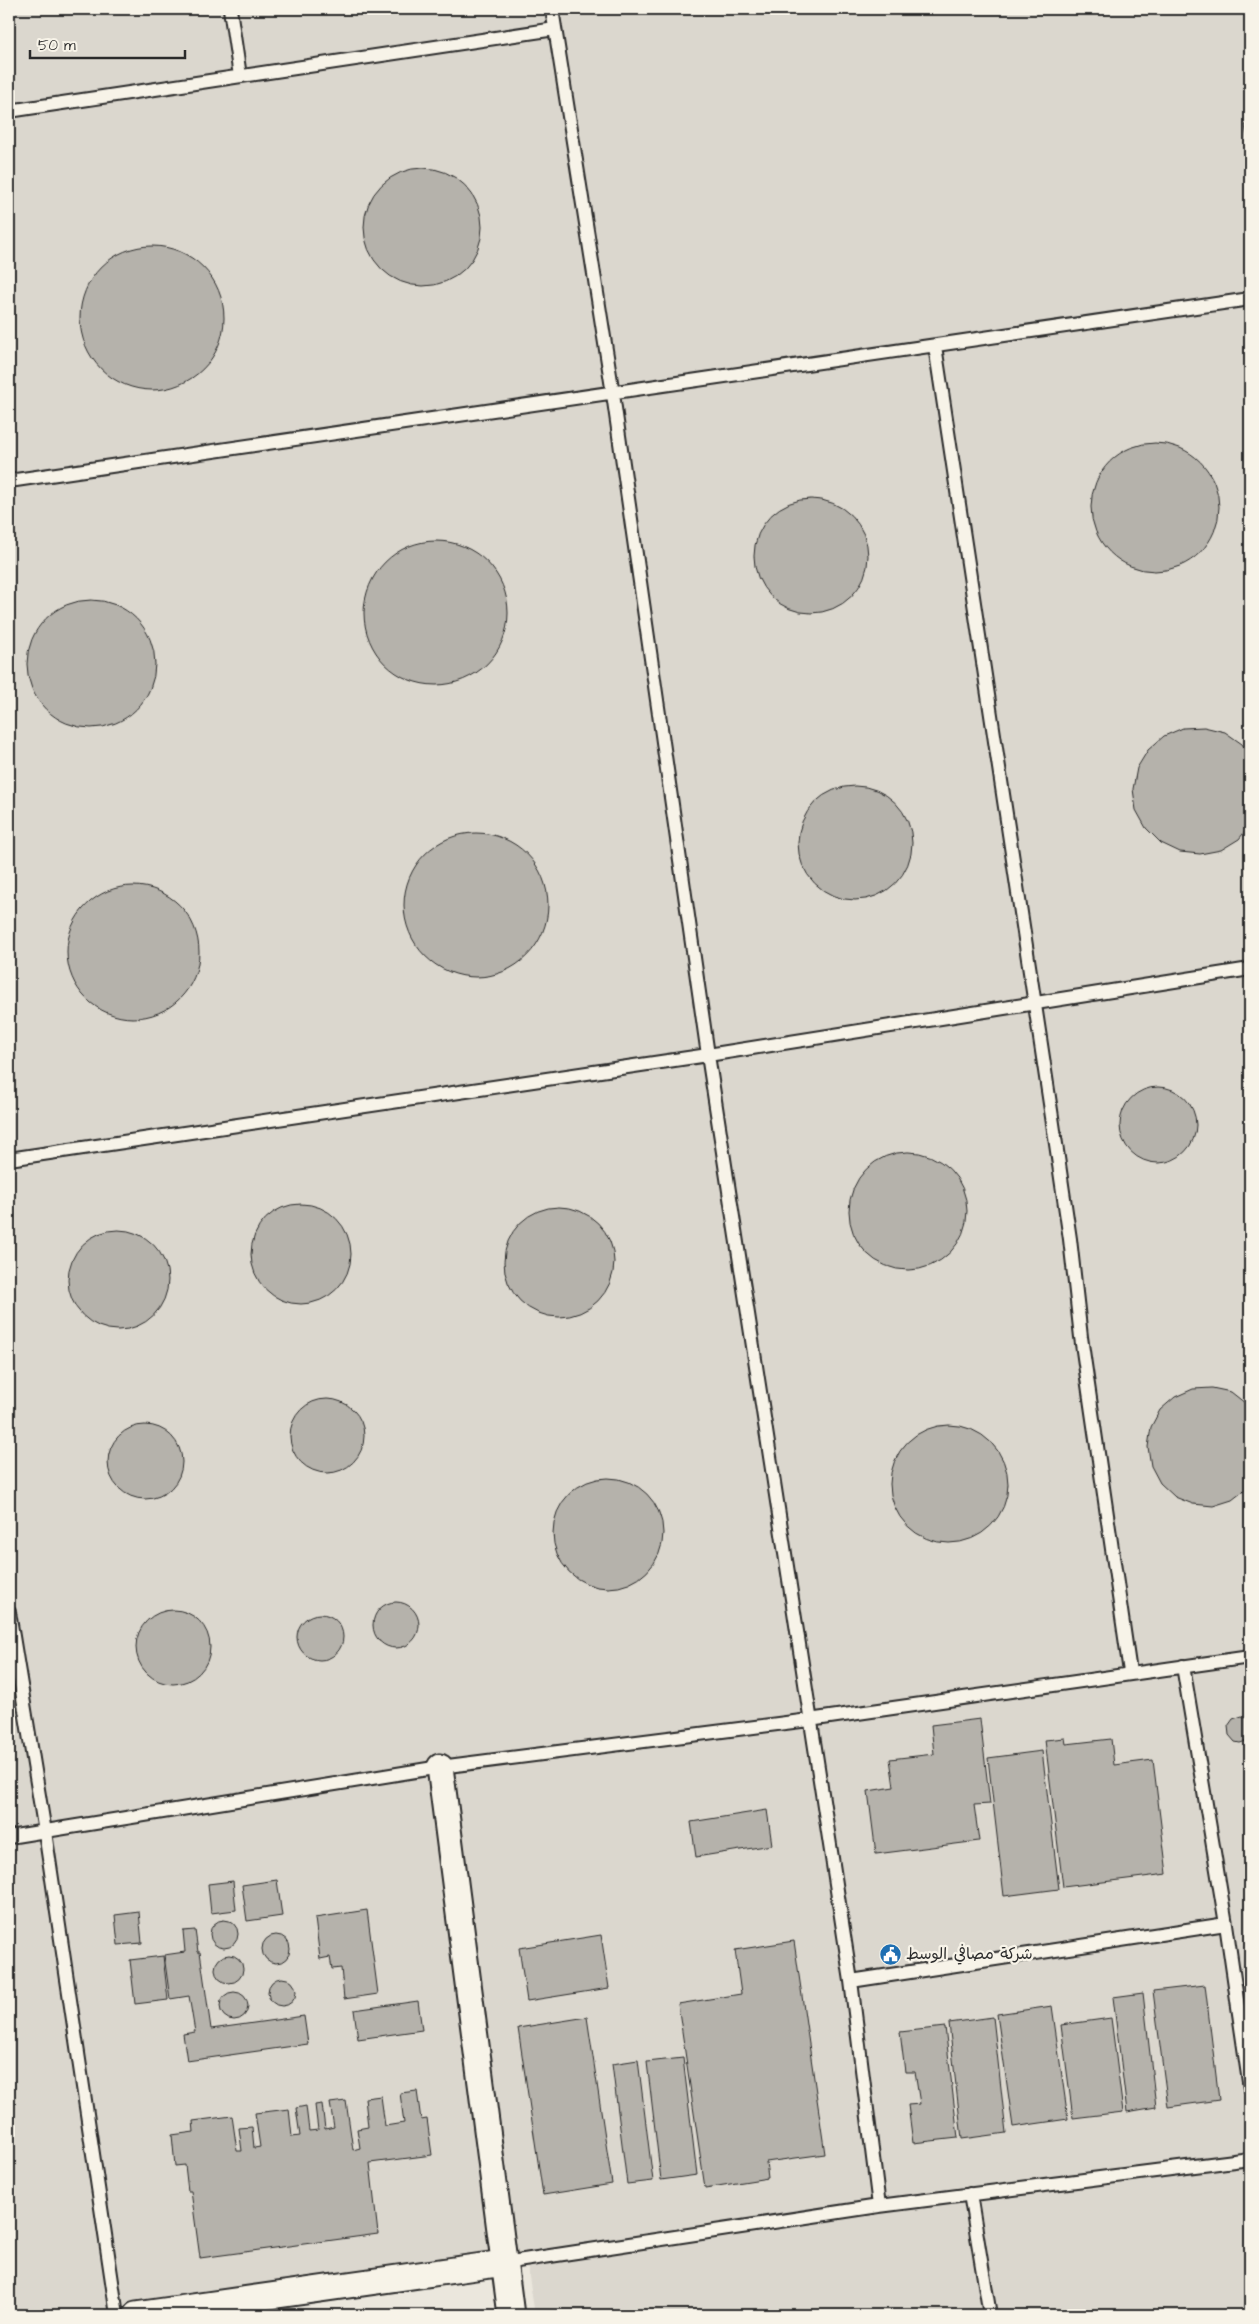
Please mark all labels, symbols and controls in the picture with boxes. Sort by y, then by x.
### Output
scale bar [30,28,185,60]
text: 50 m [38,35,76,56]
public building icon: شركة مصافي الوسط [878,1942,902,1966]
place label: شركة مصافي الوسط [906,1943,1033,1965]

